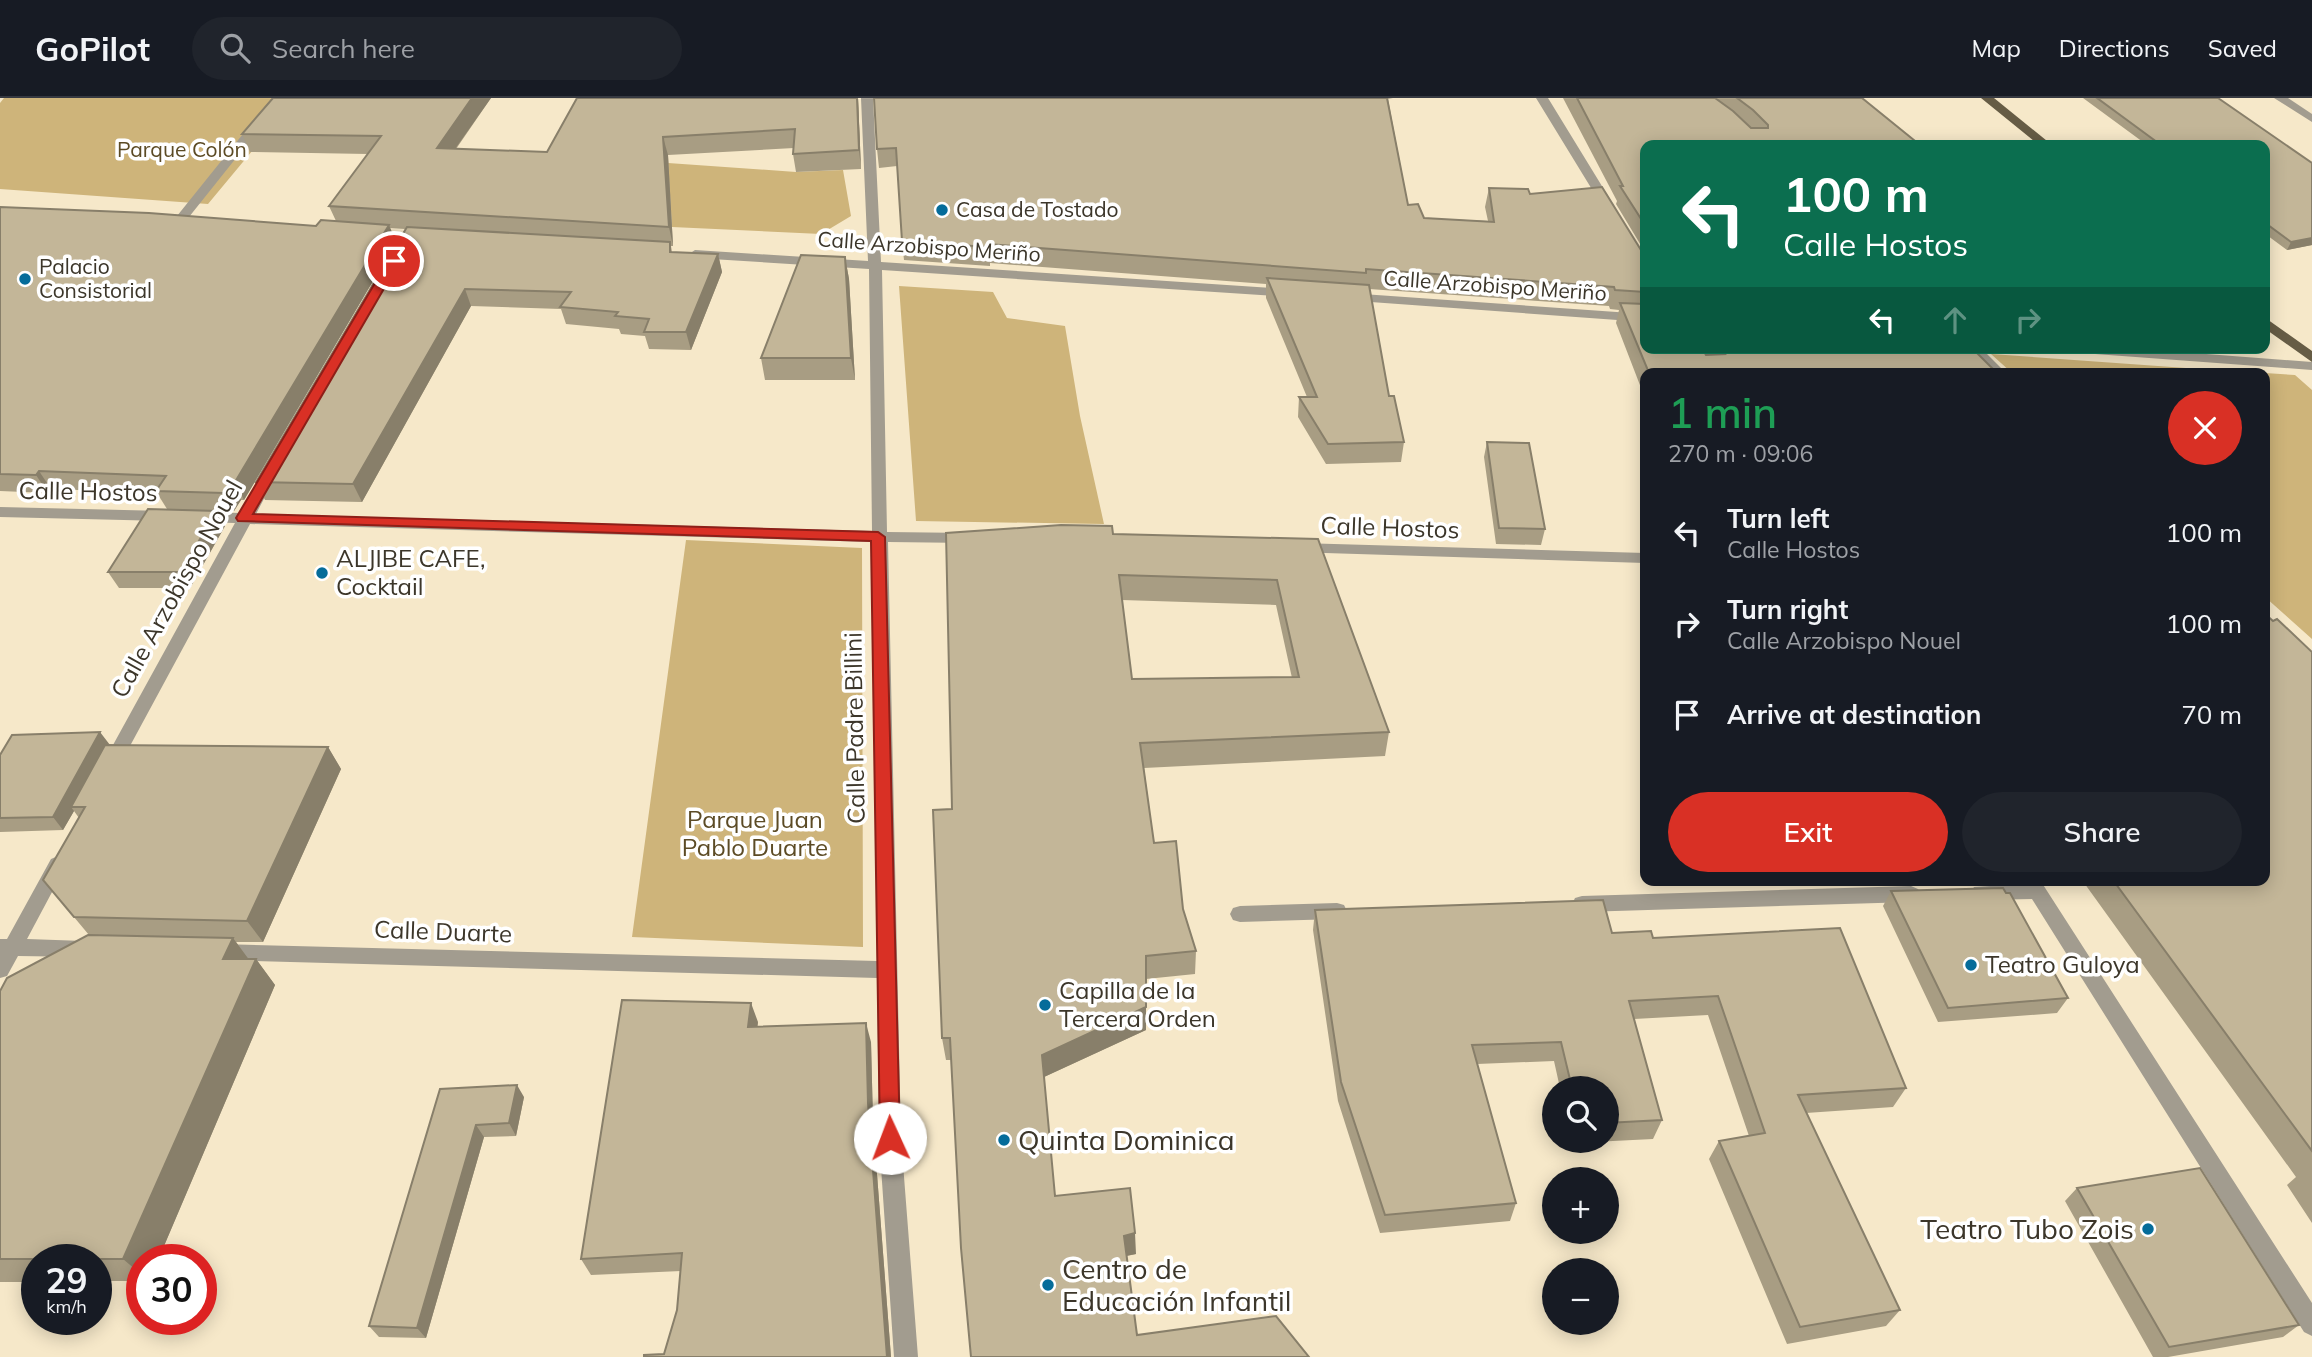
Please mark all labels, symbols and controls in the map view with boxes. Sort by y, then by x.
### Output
search box [192,17,682,80]
text: GoPilot [35,28,150,69]
icon: search [216,29,254,67]
text: Search here [272,32,415,65]
text: Map [1971,33,2021,63]
text: Directions [2059,33,2170,63]
text: Saved [2208,33,2277,63]
park label: Parque Colón [117,136,247,162]
text: 100 m [1783,163,1929,224]
icon: left [1668,168,1759,259]
place label: Casa de Tostado [956,196,1119,222]
marker: Casa de Tostado [934,202,950,218]
text: Calle Hostos [1783,224,1968,264]
street label: Calle Arzobispo Meriño [817,225,1042,267]
pin [364,231,424,291]
icon: arrive [375,242,413,280]
place label: Palacio Consistorial [39,253,152,303]
street label: Calle Arzobispo Meriño [1383,264,1608,306]
marker: Palacio Consistorial [17,271,33,287]
icon: left [1863,301,1901,339]
icon: ahead [1936,301,1974,339]
icon: right [2009,301,2047,339]
text: 1 min [1668,386,1777,439]
button: close [2168,391,2242,465]
text: 270 m · 09:06 [1668,439,1813,468]
street label: Calle Arzobispo Nouel [104,474,248,703]
street label: Calle Hostos [18,475,158,507]
text: Turn left [1727,502,1829,535]
street label: Calle Hostos [1320,510,1460,544]
icon: left [1668,514,1706,552]
text: 100 m [2166,516,2242,549]
text: Calle Hostos [1727,535,1860,564]
place label: ALJIBE CAFE, Cocktail [336,543,485,601]
marker: ALJIBE CAFE, Cocktail [314,565,330,581]
text: Turn right [1727,593,1848,626]
icon: right [1668,605,1706,643]
text: 100 m [2166,607,2242,640]
text: Calle Arzobispo Nouel [1727,626,1961,655]
street label: Calle Padre Billini [837,632,871,824]
icon: arrive [1668,696,1706,734]
text: Arrive at destination [1727,698,1982,731]
text: 70 m [2181,698,2242,731]
button: Exit [1668,792,1948,872]
button: Share [1962,792,2242,872]
park label: Parque Juan Pablo Duarte [682,804,828,862]
street label: Calle Duarte [374,914,513,948]
place label: Teatro Guloya [1985,949,2140,979]
marker: Teatro Guloya [1963,957,1979,973]
place label: Capilla de la Tercera Orden [1059,975,1216,1033]
marker: Capilla de la Tercera Orden [1037,997,1053,1013]
map controls [1542,1076,1619,1335]
button: search [1542,1076,1619,1153]
position arrow [853,1101,927,1175]
place label: Quinta Dominica [1018,1122,1235,1157]
marker: Quinta Dominica [996,1132,1012,1148]
button: + [1542,1167,1619,1244]
place label: Teatro Tubo Zois [1920,1211,2134,1246]
marker: Teatro Tubo Zois [2140,1221,2156,1237]
speed limit sign: 30 [126,1244,217,1335]
place label: Centro de Educación Infantil [1062,1251,1291,1318]
text: 29 [45,1258,88,1302]
button: − [1542,1258,1619,1335]
marker: Centro de Educación Infantil [1040,1277,1056,1293]
text: km/h [46,1295,87,1318]

